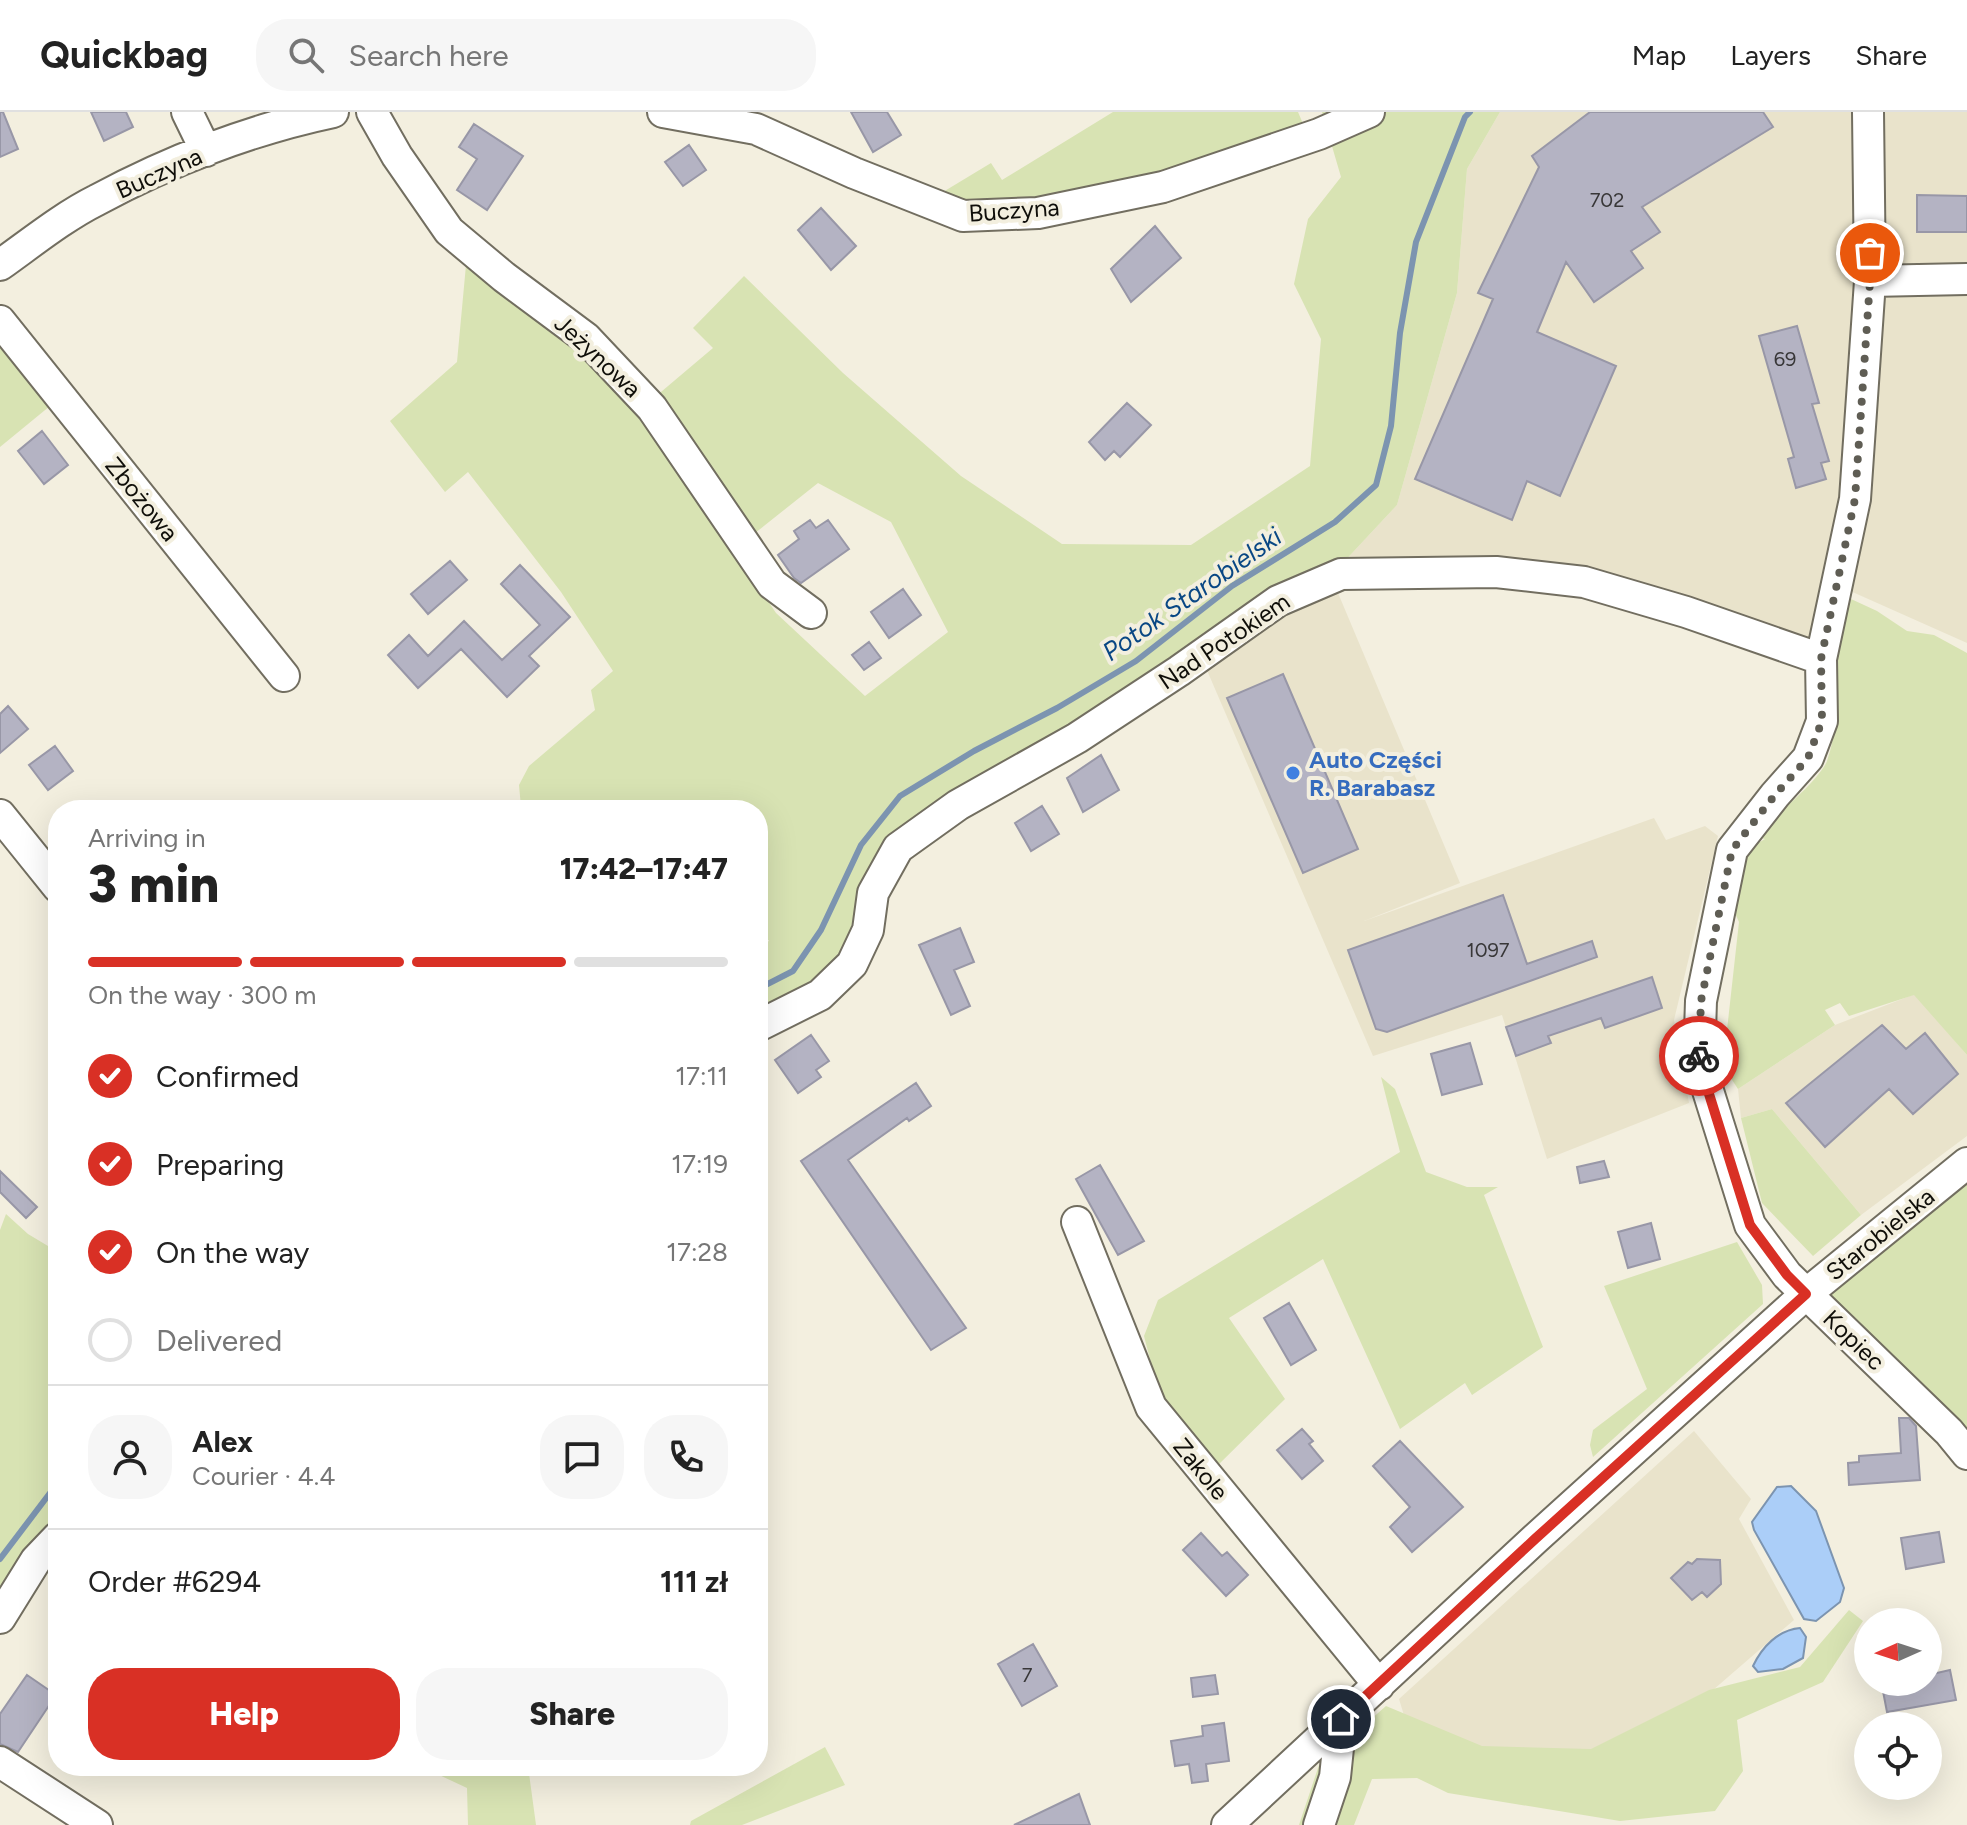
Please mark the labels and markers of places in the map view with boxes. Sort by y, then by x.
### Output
pin [1836,219,1904,287]
place label: Auto Części R. Barabasz [1309,745,1442,802]
marker: Auto Części R. Barabasz [1284,764,1302,782]
pin [1307,1685,1375,1753]

